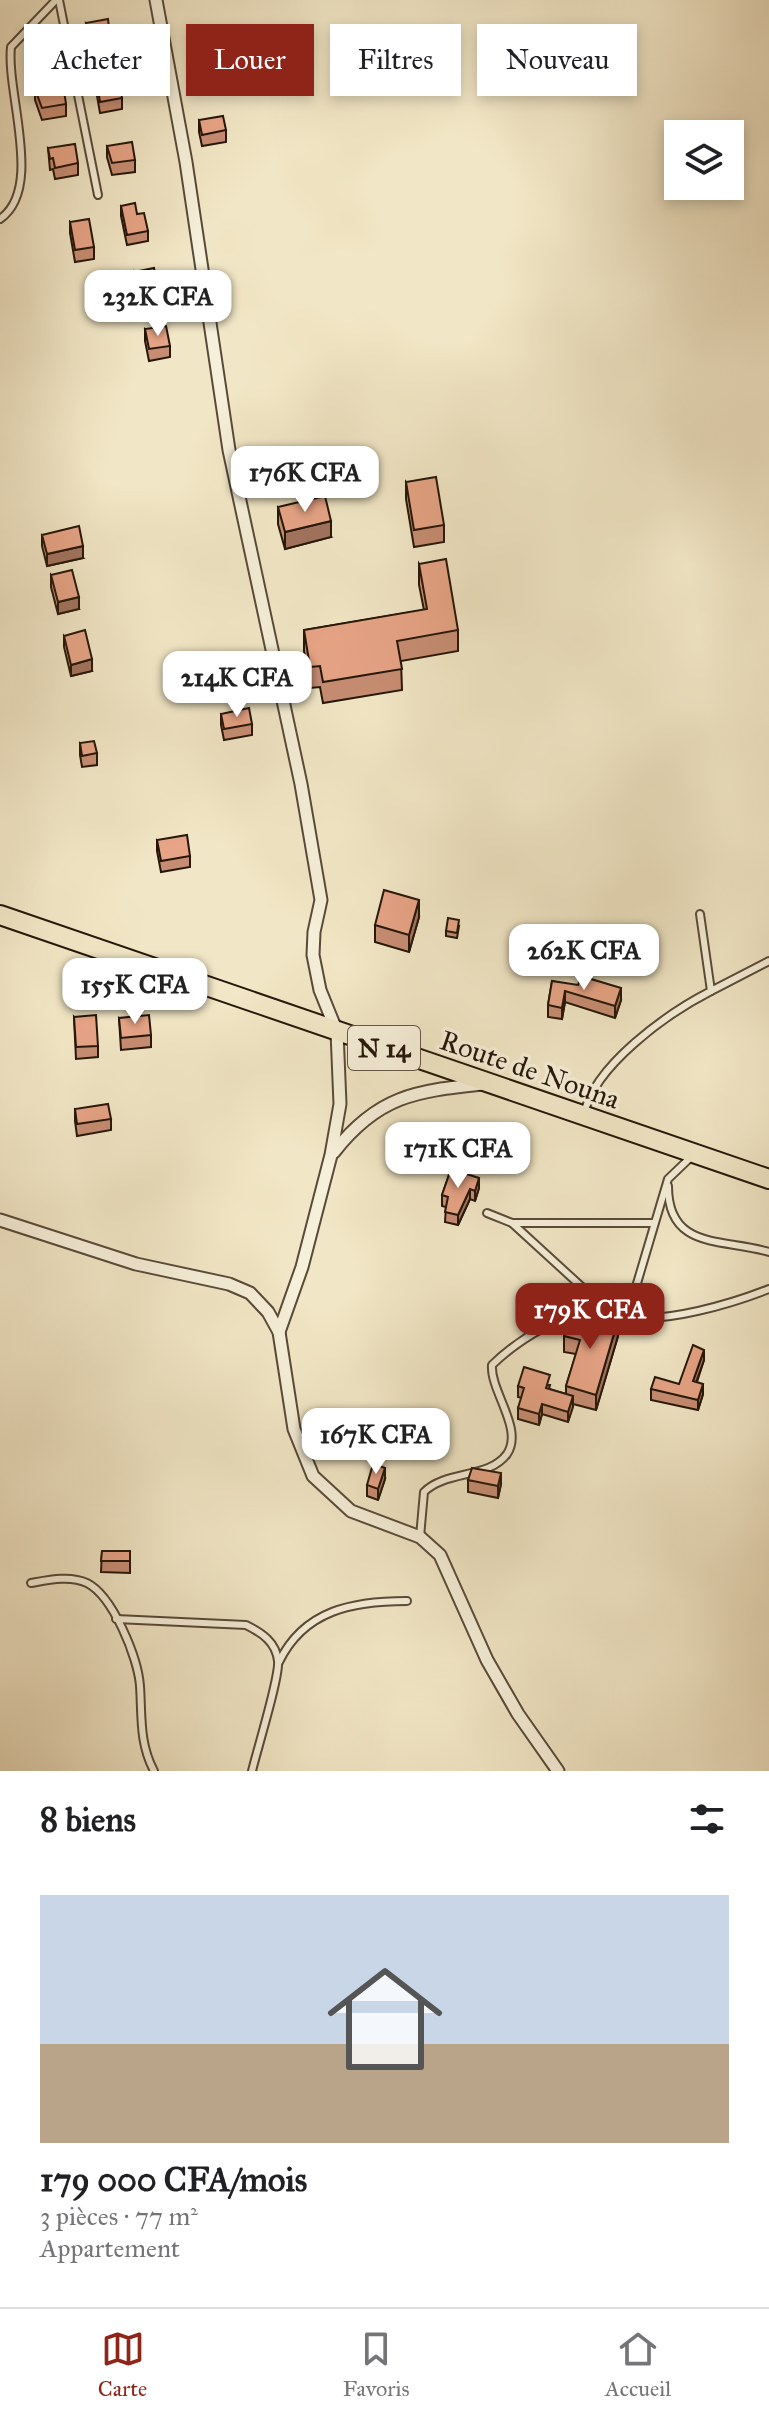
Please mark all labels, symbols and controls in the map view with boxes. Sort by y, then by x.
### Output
chip: Acheter [24,24,170,96]
chip: Louer [186,24,314,96]
chip: Filtres [330,24,461,96]
chip: Nouveau [477,24,637,96]
map controls [664,120,744,200]
button: layers [664,120,744,200]
pin: 232K CFA [75,270,241,338]
text: 232K CFA [102,280,214,312]
pin: 176K CFA [222,446,388,514]
text: 176K CFA [249,456,361,488]
pin: 214K CFA [154,651,320,719]
text: 214K CFA [181,661,293,693]
pin: 262K CFA [501,924,667,992]
text: 262K CFA [527,934,641,966]
pin: 155K CFA [52,958,218,1026]
text: 155K CFA [80,968,190,1000]
street label: Route de Nouna [435,1022,624,1117]
road number: N 14 [348,1026,420,1070]
pin: 171K CFA [375,1122,541,1190]
text: 171K CFA [403,1132,513,1164]
pin: 179K CFA [507,1283,673,1351]
text: 179K CFA [533,1293,647,1325]
pin: 167K CFA [293,1408,459,1476]
text: 167K CFA [320,1418,432,1450]
icon: filters [685,1797,729,1841]
text: 8 biens [40,1799,136,1840]
icon: home [313,1947,457,2091]
text: 179 000 CFA/mois [40,2159,307,2200]
text: 3 pièces · 77 m² [40,2200,198,2232]
text: Appartement [40,2232,180,2264]
tab: Carte [98,2327,147,2402]
tab: Favoris [343,2327,410,2402]
tab: Accueil [605,2327,671,2402]

